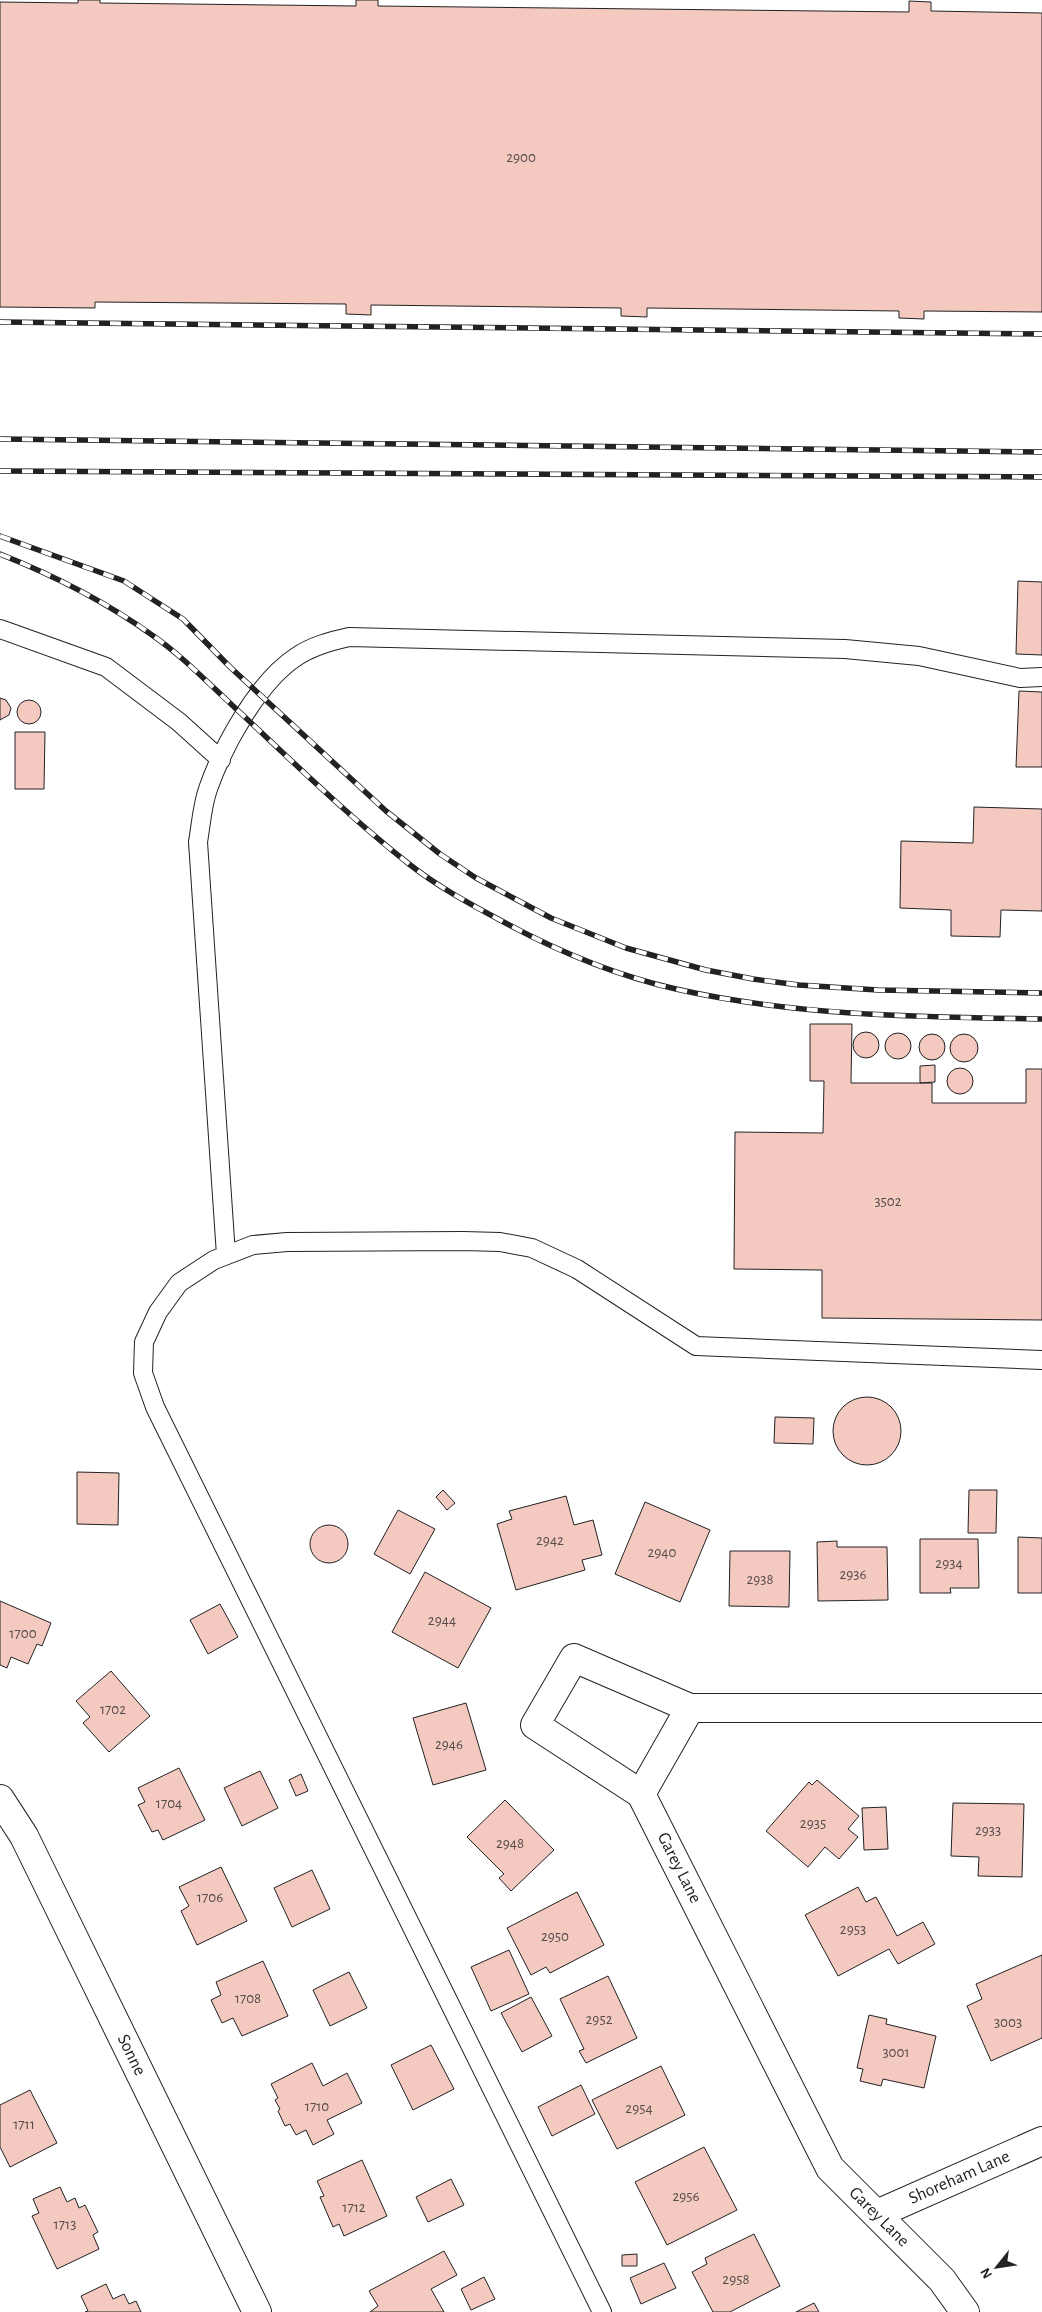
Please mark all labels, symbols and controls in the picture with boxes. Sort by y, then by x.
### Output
house number: 2900 [506,150,536,165]
house number: 3502 [874,1194,902,1209]
house number: 2942 [536,1533,564,1548]
house number: 2940 [647,1545,677,1560]
house number: 2934 [935,1556,963,1571]
house number: 2936 [839,1567,867,1582]
house number: 2938 [746,1572,774,1587]
house number: 2944 [428,1613,456,1628]
house number: 1700 [9,1626,37,1641]
house number: 1702 [100,1702,126,1717]
house number: 2946 [435,1737,463,1752]
house number: 1704 [156,1796,182,1811]
house number: 2935 [800,1816,826,1831]
house number: 2933 [975,1823,1001,1838]
street label: Garey Lane [654,1830,704,1906]
house number: 2948 [496,1836,524,1851]
house number: 1706 [197,1890,223,1905]
house number: 2953 [840,1922,866,1937]
house number: 2950 [541,1929,569,1944]
house number: 1708 [235,1991,261,2006]
house number: 2952 [586,2012,613,2027]
house number: 3003 [994,2015,1022,2030]
street label: Sonne [114,2032,149,2079]
house number: 3001 [882,2045,910,2060]
house number: 1710 [305,2099,329,2114]
house number: 2954 [625,2101,653,2116]
house number: 1711 [13,2117,35,2132]
street label: Shoreham Lane [906,2147,1013,2208]
street label: Garey Lane [846,2184,912,2250]
house number: 2956 [672,2189,700,2204]
house number: 1712 [342,2200,366,2215]
house number: 1713 [54,2217,76,2232]
north arrow [972,2242,1022,2292]
text: N [978,2265,995,2281]
house number: 2958 [722,2272,750,2287]

